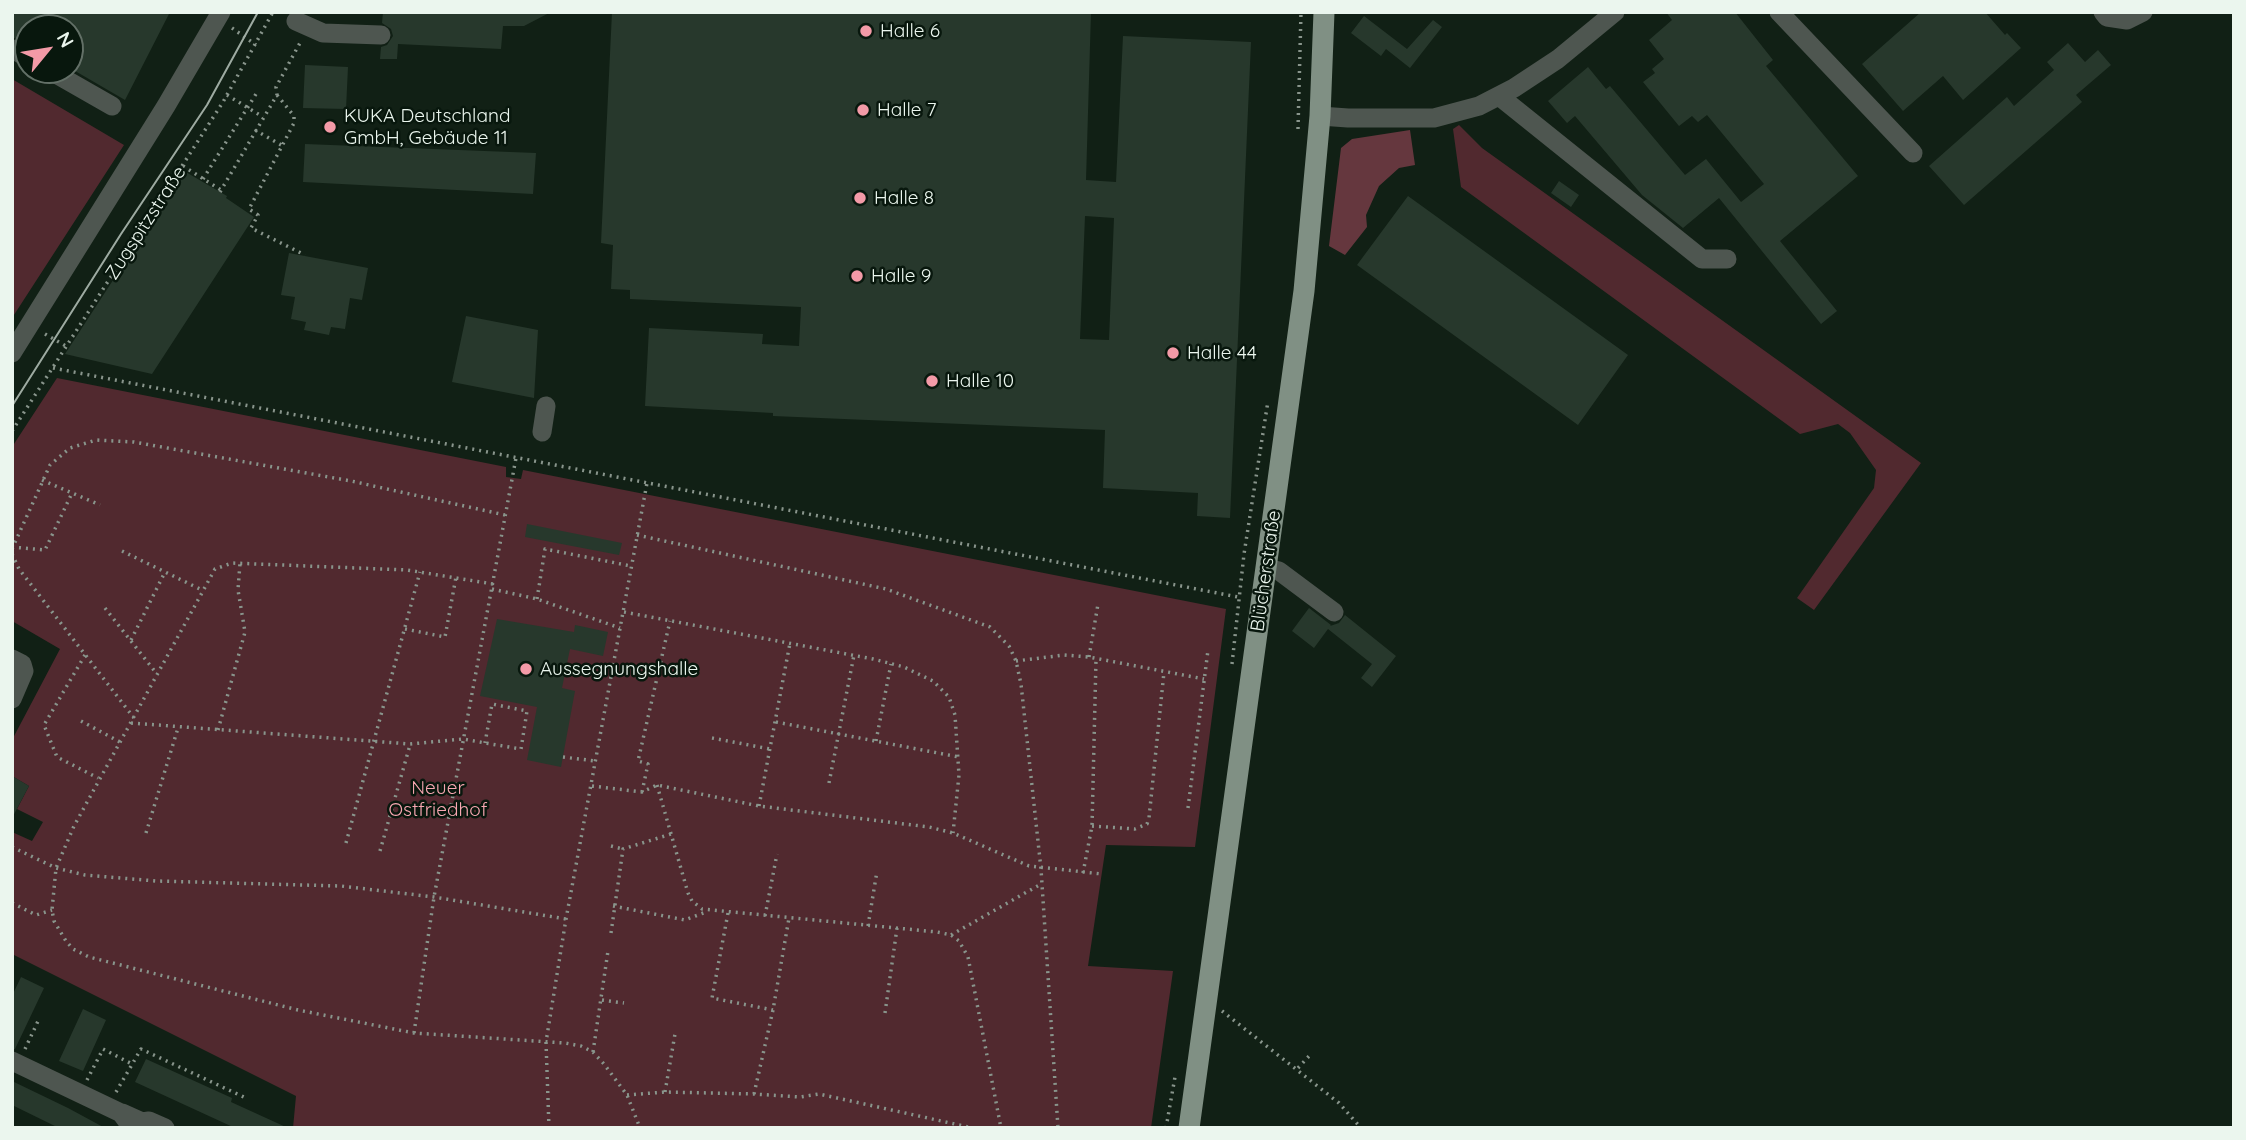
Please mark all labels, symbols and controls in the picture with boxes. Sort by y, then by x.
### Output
north arrow [14,14,84,84]
place label: Halle 6 [880,20,940,42]
marker: Halle 6 [858,23,874,39]
text: N [52,27,79,52]
place label: Halle 7 [877,99,936,121]
marker: Halle 7 [855,102,871,118]
place label: KUKA Deutschland GmbH, Gebäude 11 [344,105,510,149]
marker: KUKA Deutschland GmbH, Gebäude 11 [322,119,338,135]
street label: Zugspitzstraße [101,162,191,284]
place label: Halle 8 [874,187,934,209]
marker: Halle 8 [852,190,868,206]
place label: Halle 9 [871,265,931,287]
marker: Halle 9 [849,268,865,284]
place label: Halle 44 [1187,342,1257,364]
marker: Halle 44 [1165,345,1181,361]
place label: Halle 10 [946,370,1014,392]
marker: Halle 10 [924,373,940,389]
street label: Blücherstraße [1246,509,1286,633]
place label: Aussegnungshalle [540,658,698,680]
marker: Aussegnungshalle [518,661,534,677]
park label: Neuer Ostfriedhof [388,777,488,821]

